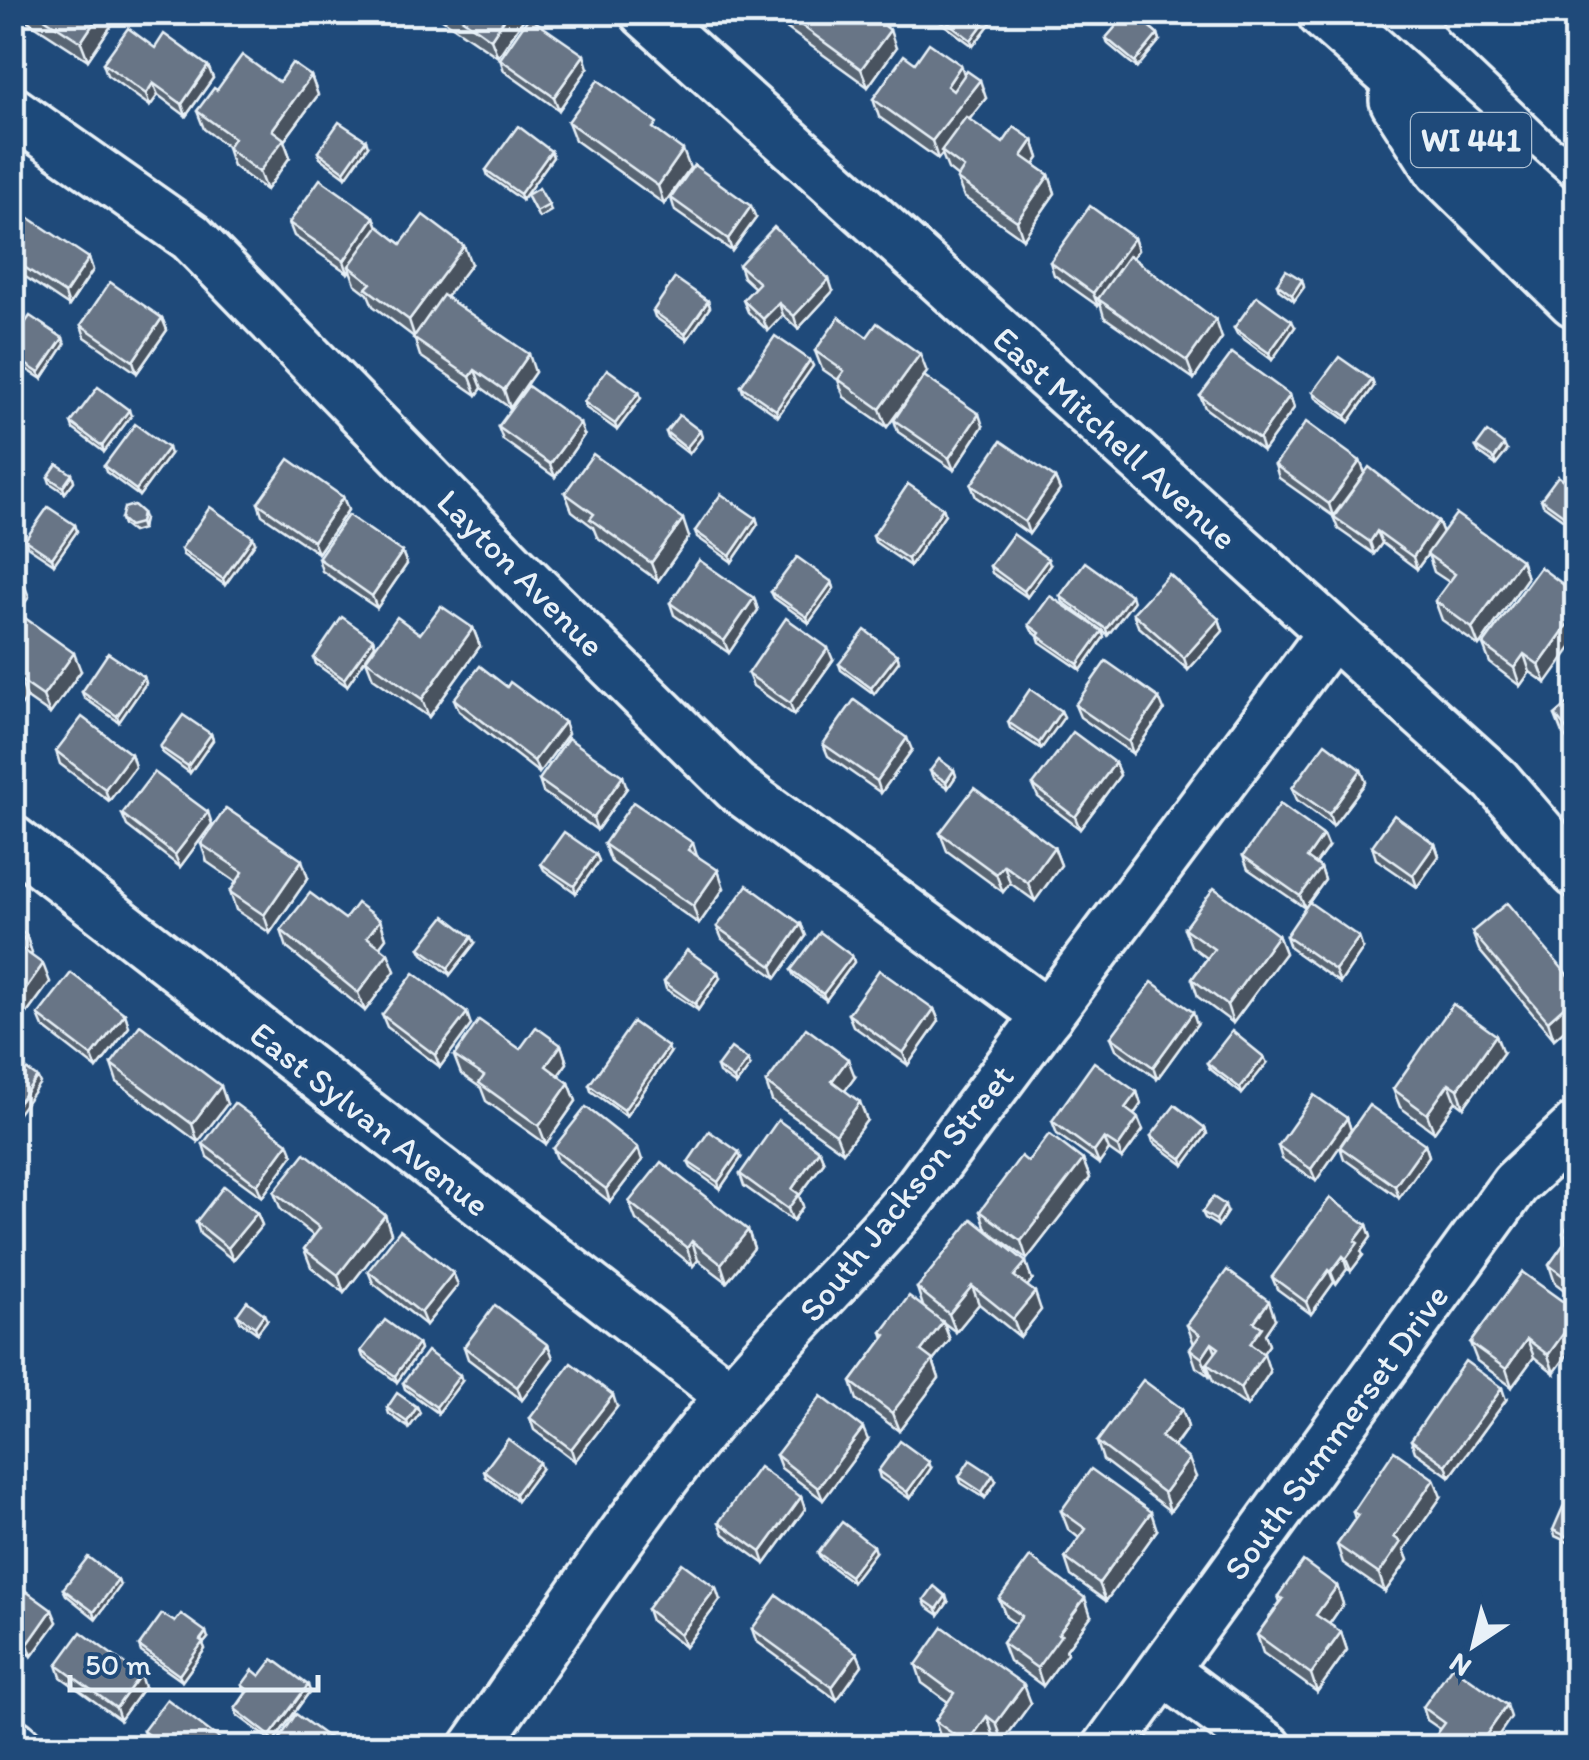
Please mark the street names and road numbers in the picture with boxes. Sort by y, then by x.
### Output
road number: WI 441 [1411,113,1531,167]
street label: East Mitchell Avenue [984,317,1246,559]
street label: Layton Avenue [428,480,614,666]
street label: East Sylvan Avenue [242,1013,498,1225]
street label: South Jackson Street [790,1056,1022,1330]
street label: South Summerset Drive [1215,1276,1457,1588]

